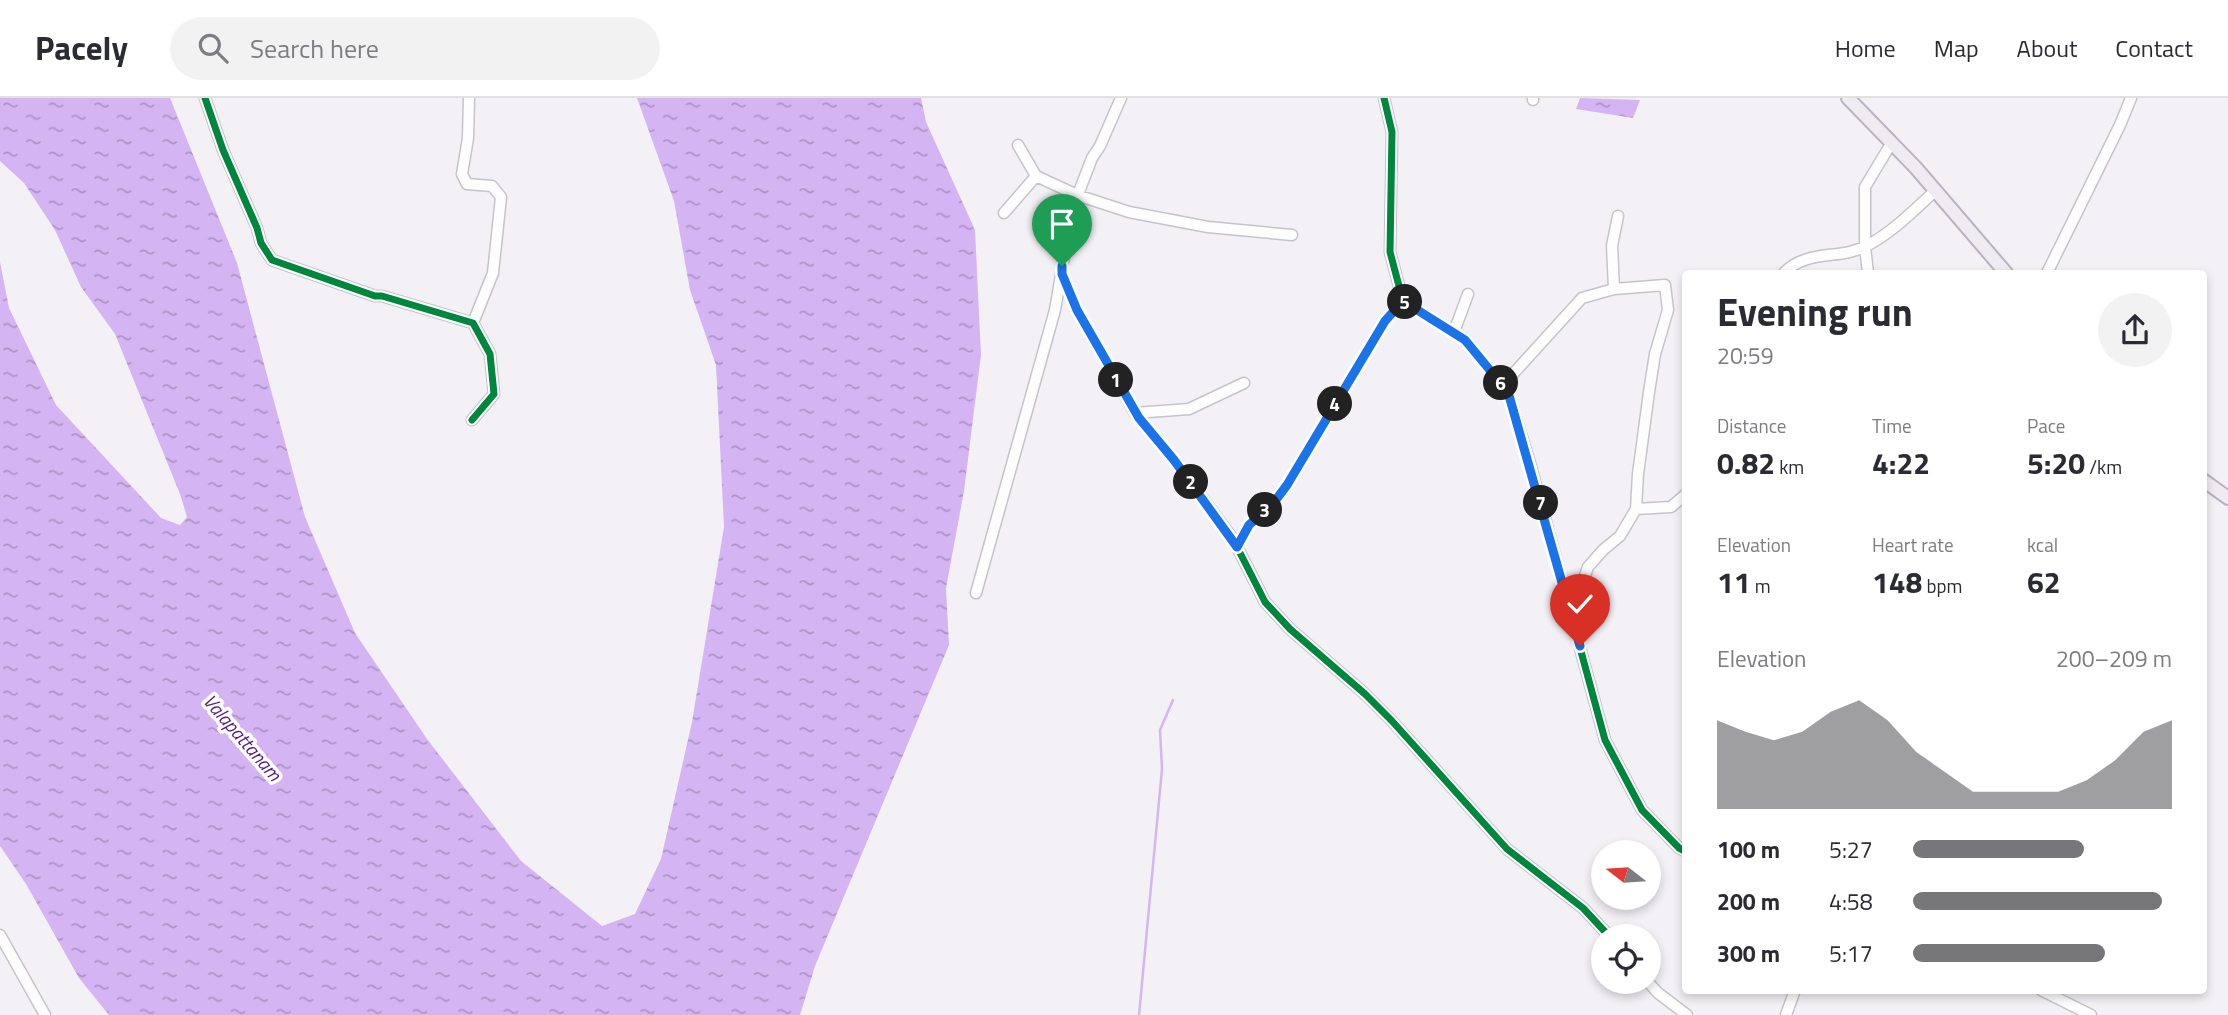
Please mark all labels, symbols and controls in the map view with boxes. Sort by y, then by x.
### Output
search box [170,17,660,80]
text: Pacely [35,23,128,73]
icon: search [194,29,232,67]
text: Search here [250,29,379,68]
text: Home [1835,30,1896,66]
text: Map [1934,30,1979,66]
text: About [2017,30,2077,66]
text: Contact [2115,30,2193,66]
pin [1032,194,1092,266]
icon: arrive [1043,205,1081,243]
text: Evening run [1717,283,1913,341]
pin: 5 [1388,284,1422,320]
text: 5 [1399,287,1410,316]
button: share [2098,293,2172,367]
text: 20:59 [1717,338,1774,373]
pin: 1 [1098,362,1134,398]
text: 1 [1110,365,1121,394]
pin: 6 [1484,366,1518,400]
text: 6 [1495,368,1506,397]
pin: 4 [1318,386,1352,422]
text: 4 [1329,389,1340,418]
text: Distance [1717,411,1786,440]
text: Time [1872,411,1912,440]
text: Pace [2027,411,2065,440]
text: 0.82 [1717,440,1775,486]
text: 4:22 [1872,440,1930,486]
text: 5:20 [2027,440,2085,486]
text: km [1775,452,1804,481]
text: /km [2085,452,2122,481]
pin: 2 [1174,464,1208,500]
text: 2 [1185,467,1196,496]
pin: 7 [1524,486,1558,520]
text: 7 [1535,488,1546,517]
pin: 3 [1248,492,1282,528]
text: 3 [1259,495,1270,524]
text: Elevation [1717,530,1791,559]
text: Heart rate [1872,530,1954,559]
text: kcal [2027,530,2058,559]
text: 11 [1717,559,1751,605]
text: 148 [1872,559,1922,605]
text: 62 [2027,559,2061,605]
text: m [1751,571,1771,600]
text: bpm [1922,571,1962,600]
pin [1550,574,1610,646]
icon: check [1561,585,1599,623]
text: Elevation [1717,641,1806,676]
text: 200–209 m [2056,641,2172,676]
water label: Valapattanam [197,687,290,788]
text: 100 m [1717,832,1780,867]
text: 5:27 [1829,832,1873,867]
north arrow [1591,840,1661,910]
map controls [1591,840,1661,994]
text: 200 m [1717,884,1780,919]
text: 4:58 [1829,884,1873,919]
button: locate [1591,924,1661,994]
text: 300 m [1717,936,1780,971]
text: 5:17 [1829,936,1873,971]

